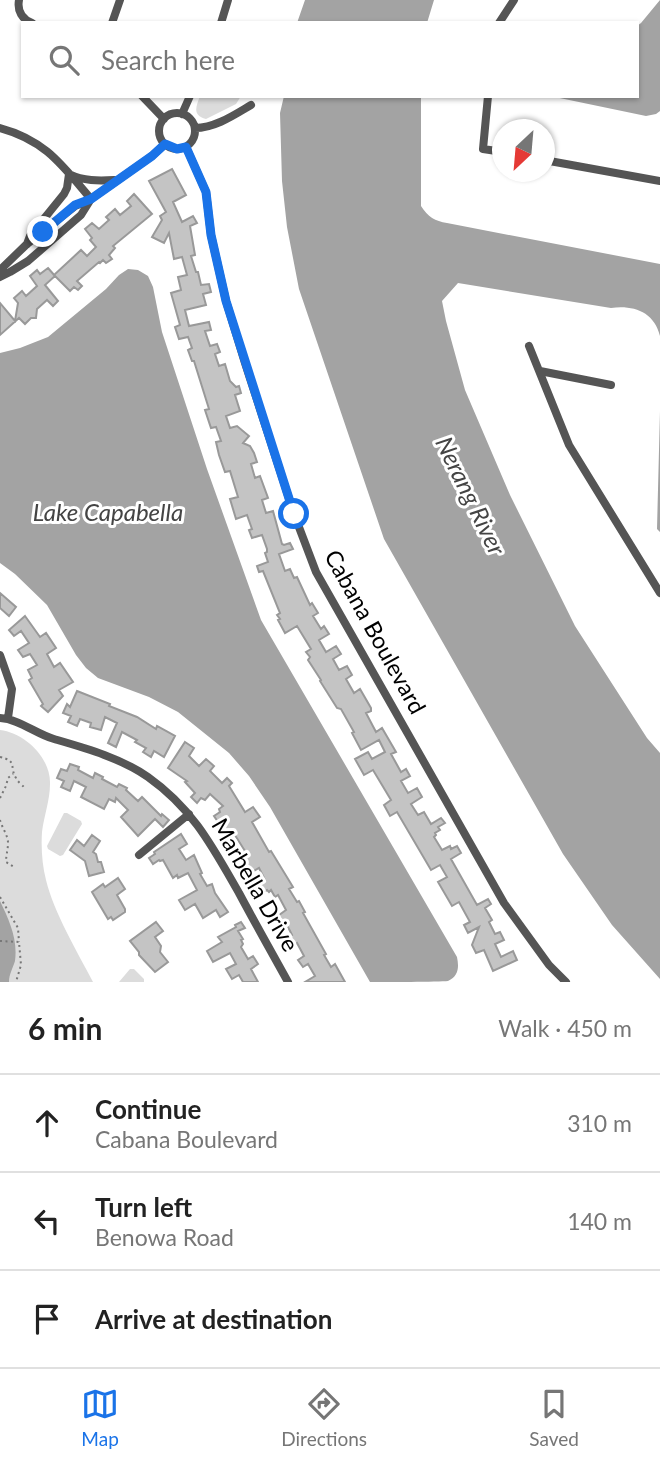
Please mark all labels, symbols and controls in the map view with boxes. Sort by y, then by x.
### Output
search box [21,21,639,98]
icon: search [45,41,83,79]
text: Search here [101,44,235,76]
north arrow [492,119,555,182]
route end [27,216,58,247]
water label: Nerang River [430,431,513,560]
water label: Lake Capabella [33,497,183,526]
route start [278,498,309,529]
street label: Cabana Boulevard [319,545,432,718]
street label: Marbella Drive [207,813,305,956]
text: 6 min [28,1010,102,1046]
text: Walk · 450 m [498,1014,632,1042]
text: Continue [95,1093,201,1125]
icon: ahead [28,1104,66,1142]
text: 310 m [567,1109,632,1137]
text: Cabana Boulevard [95,1125,278,1153]
text: Turn left [95,1191,192,1223]
icon: left [28,1202,66,1240]
text: 140 m [567,1207,632,1235]
text: Benowa Road [95,1223,234,1251]
icon: arrive [28,1300,66,1338]
text: Arrive at destination [95,1303,332,1335]
tab: Map [81,1385,119,1450]
tab: Directions [281,1385,367,1450]
tab: Saved [529,1385,579,1450]

